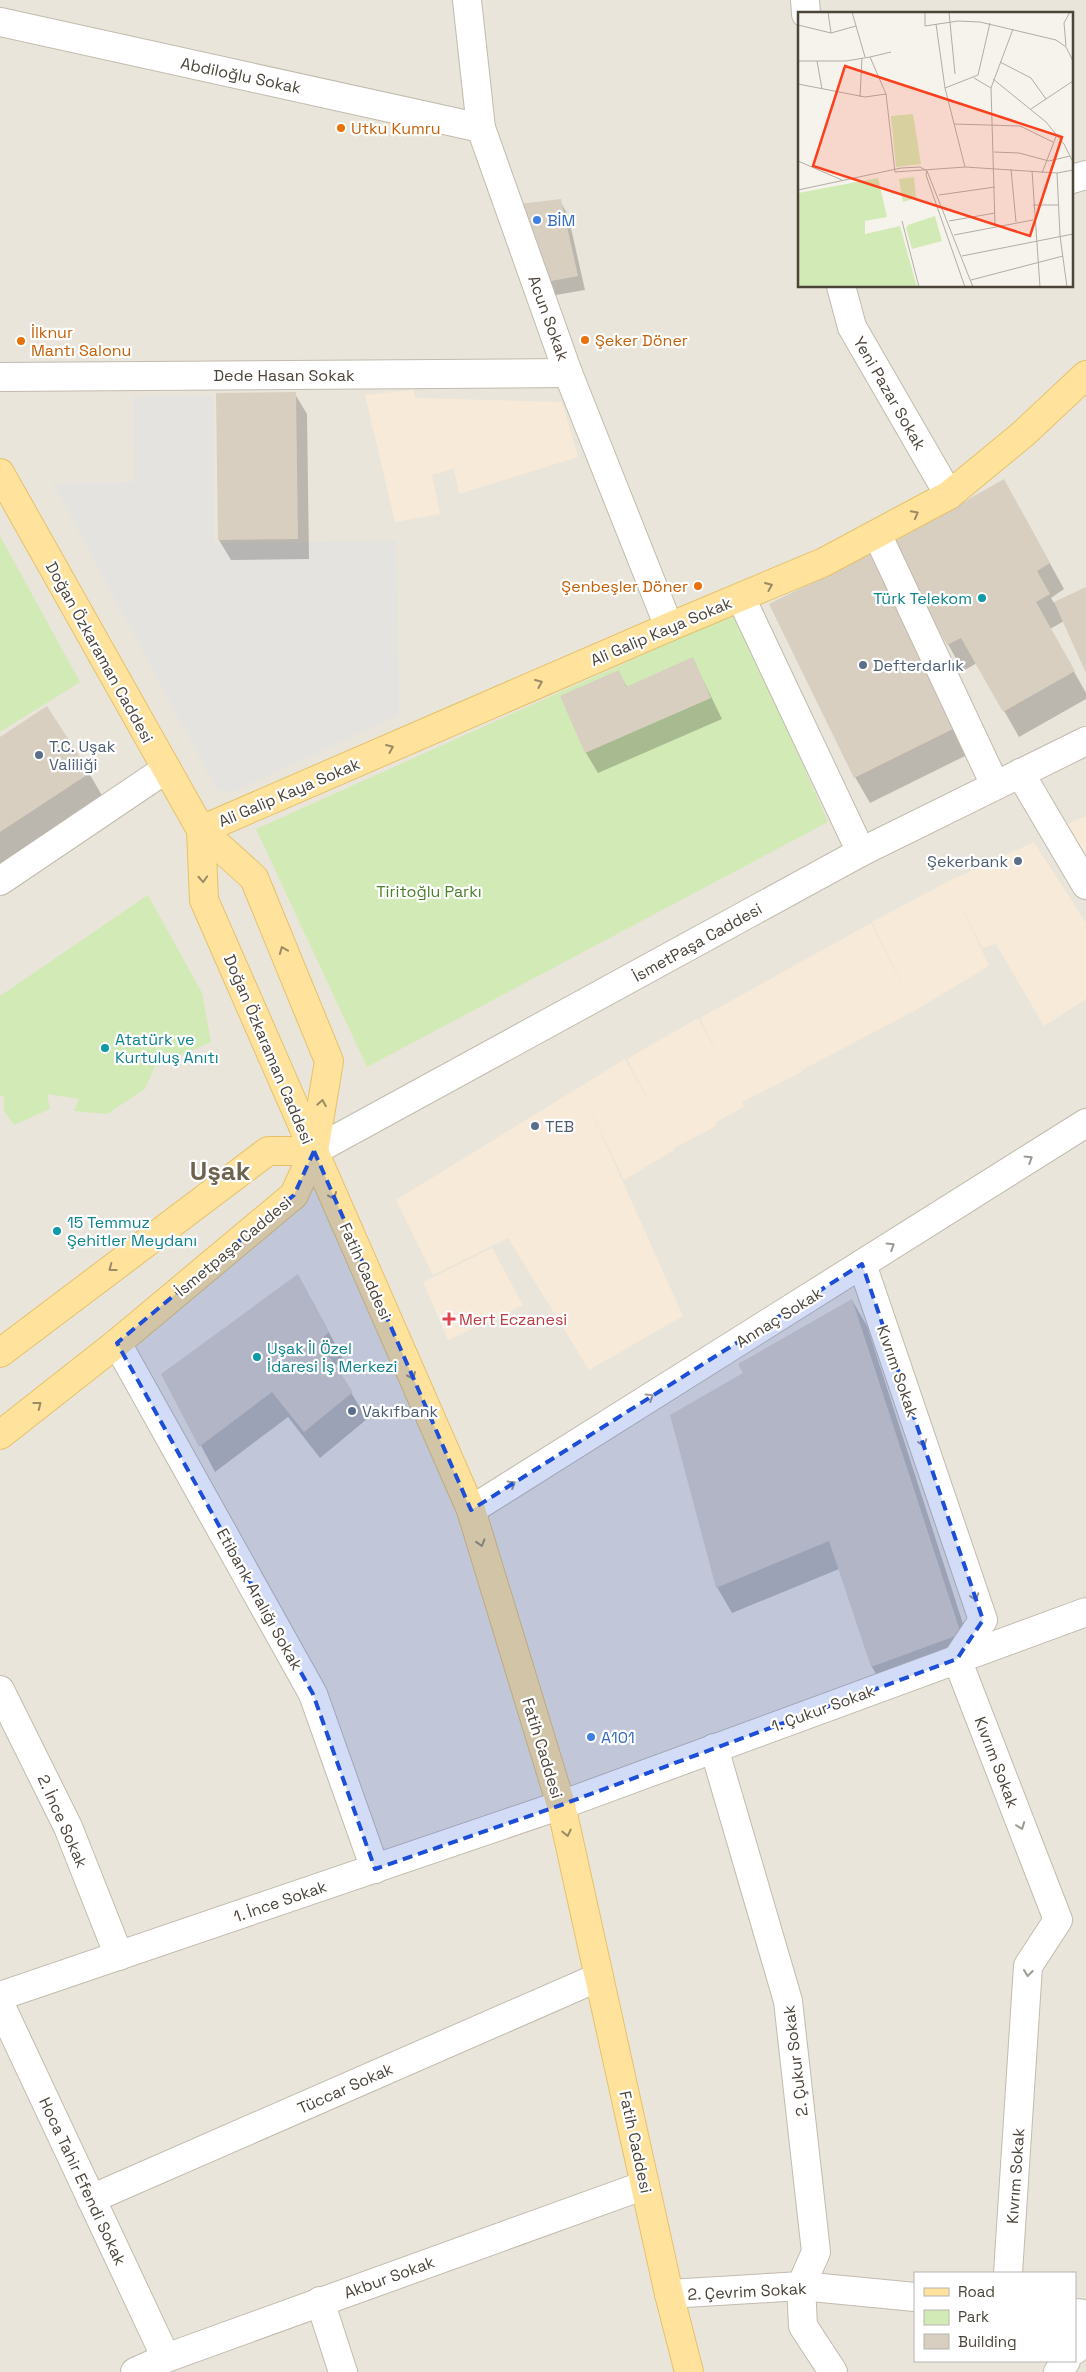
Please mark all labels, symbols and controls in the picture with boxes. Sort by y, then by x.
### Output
inset map [798,12,1074,288]
street label: Abdiloğlu Sokak [179,52,303,99]
place label: Utku Kumru [351,118,441,139]
marker: Utku Kumru [335,122,347,134]
place label: BİM [547,210,575,231]
marker: BİM [531,214,543,226]
street label: Acun Sokak [523,273,574,364]
place label: İlknur Mantı Salonu [31,322,131,361]
place label: Şeker Döner [595,330,688,351]
street label: Yeni Pazar Sokak [849,333,931,454]
marker: Şeker Döner [579,334,591,346]
marker: İlknur Mantı Salonu [15,335,27,347]
street label: Dede Hasan Sokak [213,365,355,386]
one-way arrow [909,510,918,520]
street label: Doğan Özkaraman Caddesi [41,558,158,747]
place label: Şenbeşler Döner [561,576,688,597]
marker: Şenbeşler Döner [692,580,704,592]
one-way arrow [764,581,773,592]
place label: Türk Telekom [873,588,972,609]
street label: Ali Galip Kaya Sokak [587,592,736,671]
marker: Türk Telekom [976,592,988,604]
place label: Defterdarlık [873,655,964,676]
marker: Defterdarlık [857,659,869,671]
one-way arrow [534,679,543,690]
place label: T.C. Uşak Valiliği [49,736,116,775]
one-way arrow [385,743,394,754]
marker: T.C. Uşak Valiliği [33,749,45,761]
street label: Ali Galip Kaya Sokak [215,753,364,832]
place label: Şekerbank [927,851,1008,872]
marker: Şekerbank [1012,855,1024,867]
one-way arrow [198,875,209,883]
park label: Tiritoğlu Parkı [376,881,482,902]
street label: İsmetPaşa Caddesi [629,898,766,987]
one-way arrow [279,946,290,955]
street label: Doğan Özkaraman Caddesi [219,951,318,1147]
place label: Atatürk ve Kurtuluş Anıtı [115,1029,219,1068]
marker: Atatürk ve Kurtuluş Anıtı [99,1042,111,1054]
one-way arrow [316,1098,326,1107]
place label: TEB [545,1116,574,1137]
marker: TEB [529,1120,541,1132]
district label: Uşak [190,1154,251,1188]
one-way arrow [1023,1156,1032,1165]
one-way arrow [327,1191,338,1200]
street label: İsmetpaşa Caddesi [171,1192,296,1301]
place label: 15 Temmuz Şehitler Meydanı [67,1212,197,1251]
street label: Fatih Caddesi [335,1219,396,1323]
marker: 15 Temmuz Şehitler Meydanı [51,1225,63,1237]
one-way arrow [886,1242,895,1252]
one-way arrow [109,1263,118,1271]
street label: Annaç Sokak [732,1282,827,1352]
place label: Mert Eczanesi [459,1309,567,1330]
marker: Mert Eczanesi [443,1313,455,1325]
street label: Kıvrım Sokak [872,1322,923,1420]
place label: Uşak İl Özel İdaresi İş Merkezi [267,1338,398,1377]
marker: Uşak İl Özel İdaresi İş Merkezi [251,1351,263,1363]
one-way arrow [406,1371,417,1380]
one-way arrow [644,1394,653,1404]
place label: Vakıfbank [362,1401,438,1422]
one-way arrow [32,1402,41,1410]
marker: Vakıfbank [346,1405,358,1417]
one-way arrow [917,1438,927,1446]
one-way arrow [507,1480,516,1490]
street label: Etibank Aralığı Sokak [212,1525,308,1674]
one-way arrow [475,1538,485,1546]
one-way arrow [969,1592,979,1600]
street label: 1. Çukur Sokak [768,1680,878,1737]
street label: Fatih Caddesi [517,1695,568,1801]
street label: Kıvrım Sokak [970,1714,1024,1811]
place label: A101 [601,1727,635,1748]
marker: A101 [585,1731,597,1743]
street label: 2. İnce Sokak [33,1771,93,1872]
one-way arrow [1015,1821,1026,1830]
one-way arrow [561,1828,572,1837]
street label: 1. İnce Sokak [231,1876,330,1927]
one-way arrow [1024,1968,1034,1977]
street label: 2. Çukur Sokak [778,2004,813,2118]
street label: Tüccar Sokak [294,2058,397,2119]
street label: Fatih Caddesi [614,2089,657,2195]
street label: Hoca Tahir Efendi Sokak [34,2094,131,2269]
street label: Kıvrım Sokak [1002,2127,1029,2225]
street label: Akbur Sokak [341,2251,438,2304]
legend [914,2272,1076,2362]
street label: 2. Çevrim Sokak [687,2278,807,2305]
text: Road [958,2282,995,2301]
text: Park [958,2307,989,2326]
text: Building [958,2332,1017,2351]

